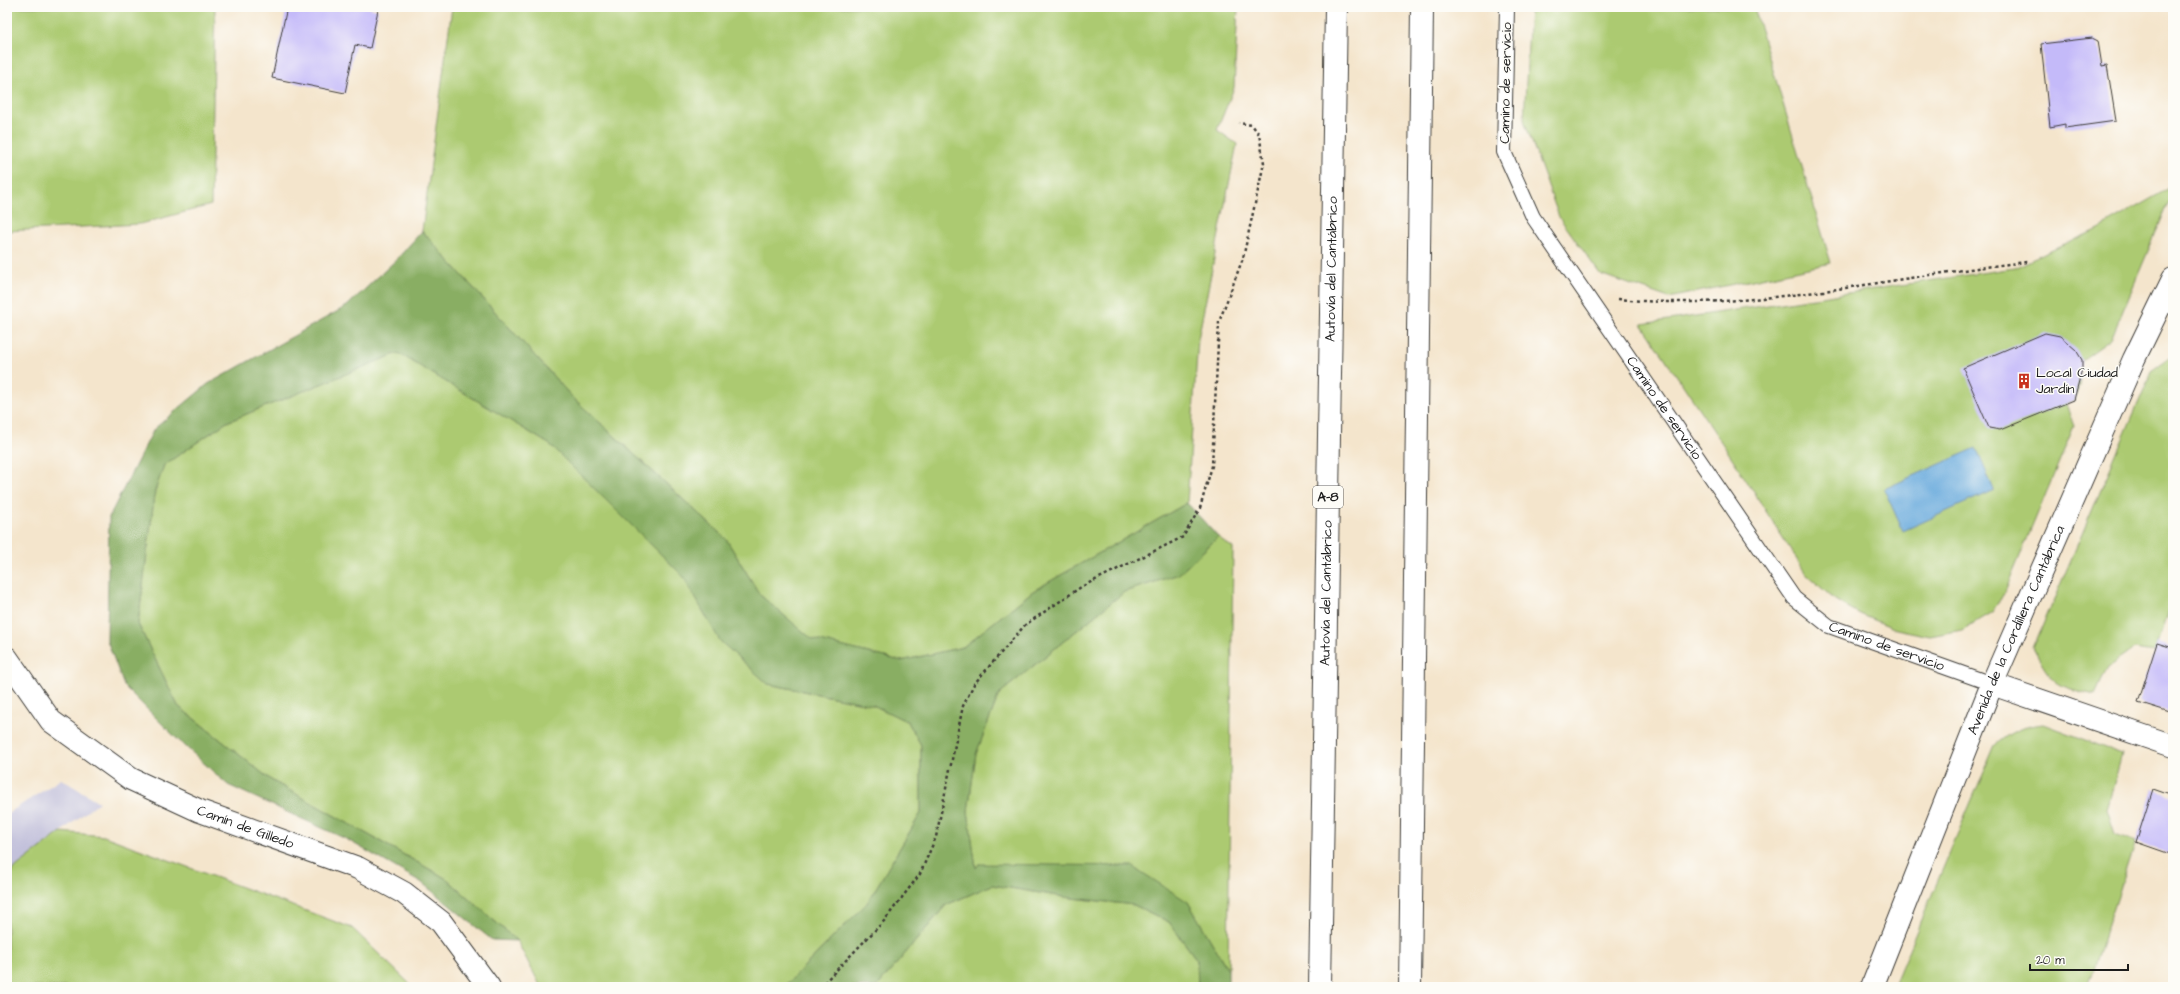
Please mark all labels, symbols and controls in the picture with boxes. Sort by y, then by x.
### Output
street label: Camino de servicio [1495,22,1517,144]
street label: Autovía del Cantábrico [1321,196,1343,342]
street label: Camino de servicio [1621,352,1707,464]
place label: Local Ciudad Jardín [2036,363,2118,399]
building icon: Local Ciudad Jardín [2015,372,2033,390]
road number: A-8 [1313,486,1343,508]
street label: Autovía del Cantábrico [1315,520,1338,666]
street label: Avenida de la Cordillera Cantábrica [1963,522,2070,738]
street label: Camino de servicio [1826,617,1947,676]
street label: Camín de Gilledo [194,801,297,854]
scale bar [2030,946,2128,972]
text: 20 m [2036,952,2065,969]

